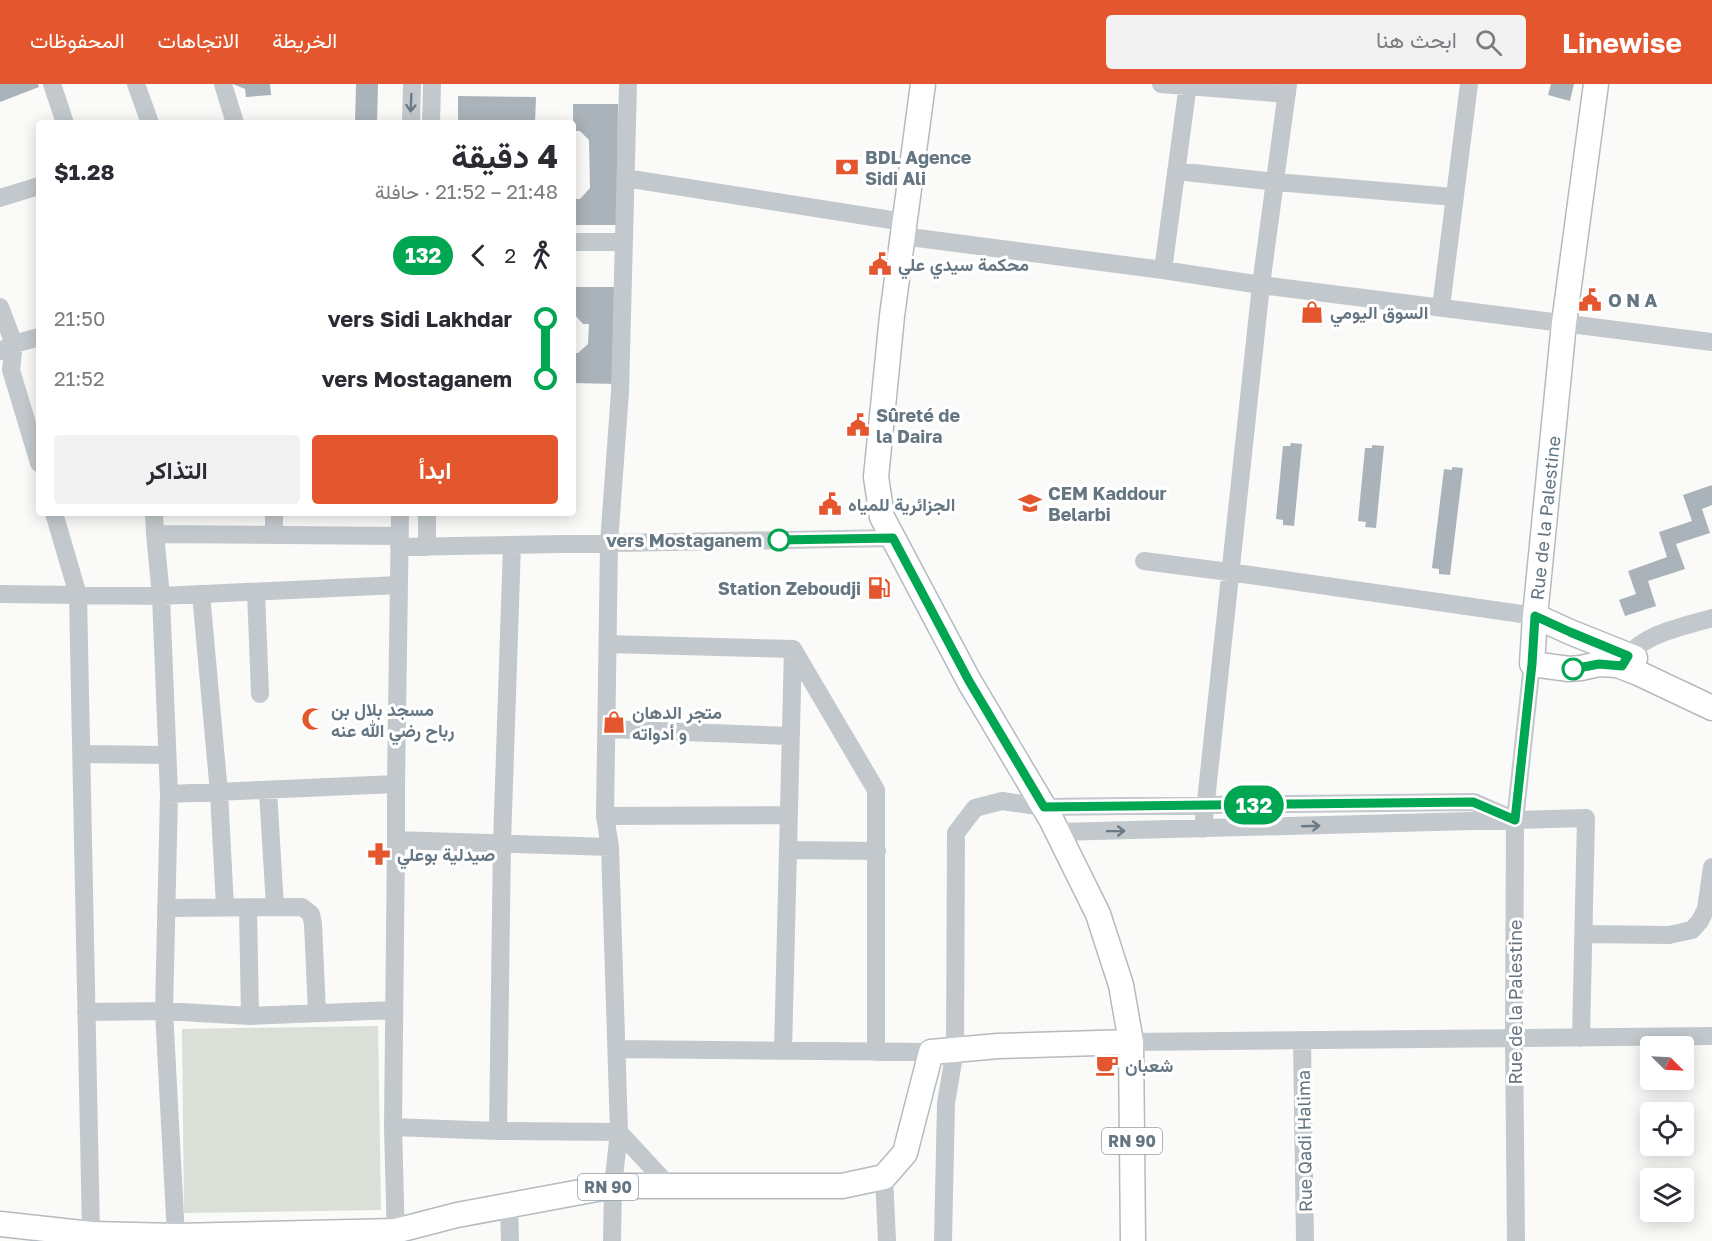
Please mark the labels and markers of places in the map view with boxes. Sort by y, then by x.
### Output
place label: BDL Agence Sidi Ali [865,146,972,189]
bank icon: BDL Agence Sidi Ali [834,154,860,180]
public building icon: محكمة سيدي علي [867,251,893,277]
place label: محكمة سيدي علي [898,253,1029,280]
public building icon: O N A [1577,287,1603,313]
place label: O N A [1608,289,1658,311]
shop icon: السوق اليومي [1299,299,1325,325]
place label: السوق اليومي [1330,301,1428,328]
place label: Sûreté de la Daira [876,404,960,447]
public building icon: Sûreté de la Daira [845,412,871,438]
place label: CEM Kaddour Belarbi [1048,482,1167,525]
school or university icon: CEM Kaddour Belarbi [1017,490,1043,516]
public building icon: الجزائرية للمياه [817,491,843,517]
place label: الجزائرية للمياه [848,493,955,516]
place label: vers Mostaganem [606,529,762,551]
marker: vers Mostaganem [768,529,790,551]
fuel station icon: Station Zeboudji [866,575,892,601]
place label: Station Zeboudji [718,577,861,599]
unlabelled marker [1562,658,1584,680]
place label: مسجد بلال بن رباح رضي الله عنه [331,698,454,746]
place label: متجر الدهان و أدواته [632,701,722,745]
mosque icon: مسجد بلال بن رباح رضي الله عنه [300,706,326,732]
shop icon: متجر الدهان و أدواته [601,709,627,735]
pharmacy icon: صيدلية بوعلي [366,841,392,867]
place label: صيدلية بوعلي [397,843,495,870]
cafe icon: شعبان [1094,1052,1120,1078]
place label: شعبان [1125,1054,1173,1077]

